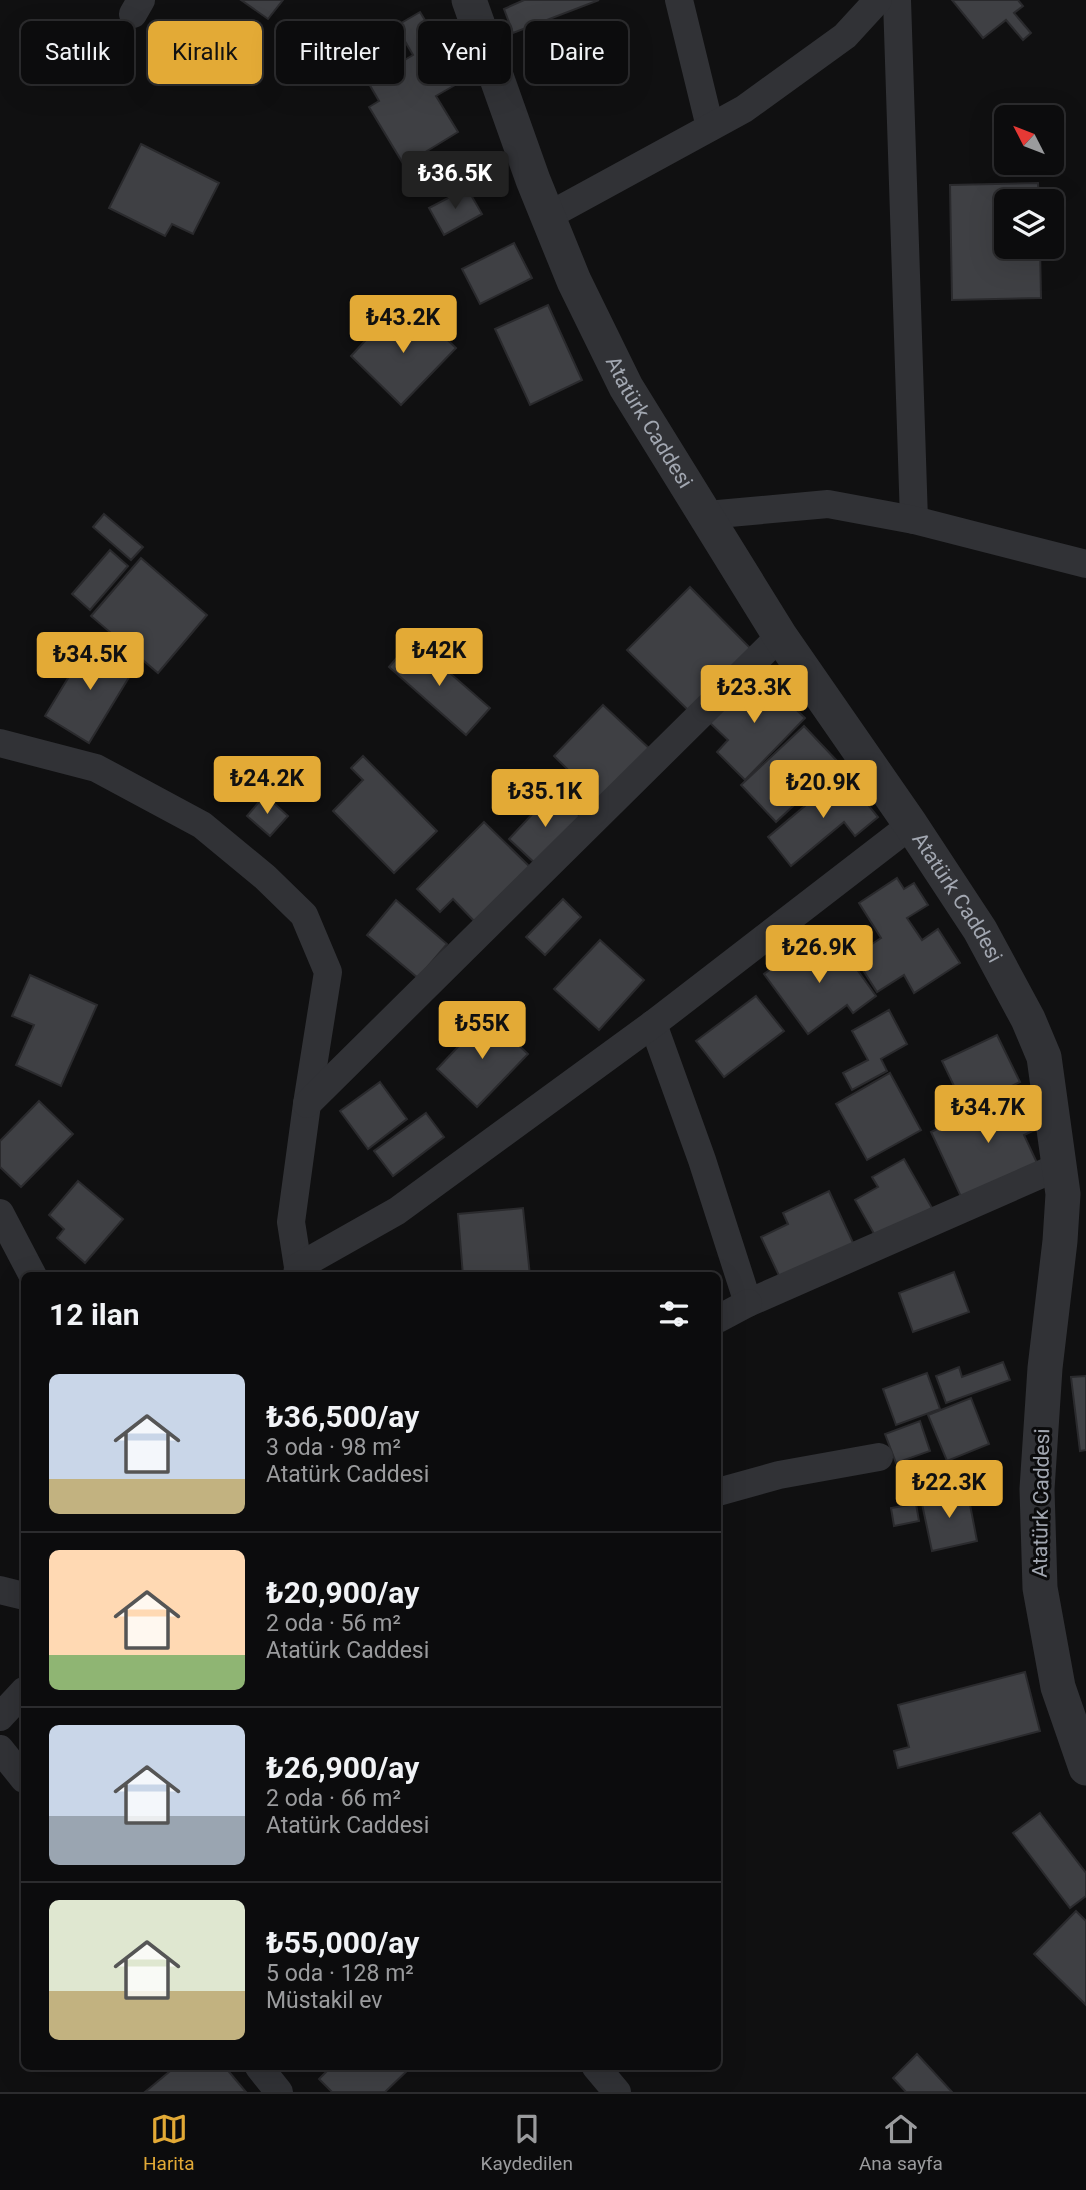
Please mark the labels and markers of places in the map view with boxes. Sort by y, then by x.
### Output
pin: ₺36.5K [398,152,512,211]
pin: ₺43.2K [346,296,460,355]
pin: ₺42K [398,628,480,688]
pin: ₺34.5K [33,632,147,692]
pin: ₺23.3K [697,666,811,725]
pin: ₺24.2K [210,756,324,816]
pin: ₺20.9K [766,760,880,820]
pin: ₺35.1K [488,770,602,829]
pin: ₺26.9K [762,926,876,985]
pin: ₺55K [441,1002,523,1061]
pin: ₺34.7K [931,1086,1045,1145]
pin: ₺22.3K [892,1460,1006,1520]

